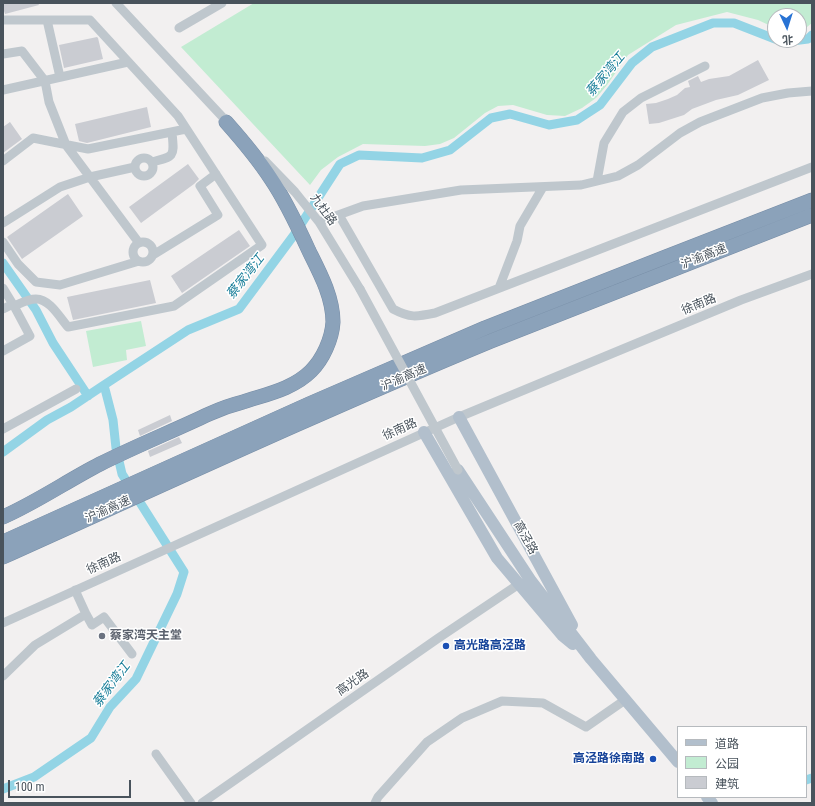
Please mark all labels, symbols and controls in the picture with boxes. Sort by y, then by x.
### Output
north arrow [767,8,807,48]
text: 北 [782,33,794,46]
water label: 蔡家湾江 [583,50,629,100]
street label: 九杜路 [307,191,339,229]
street label: 沪渝高速 [679,242,729,272]
water label: 蔡家湾江 [224,252,268,302]
street label: 徐南路 [680,292,718,318]
street label: 沪渝高速 [379,362,429,394]
street label: 徐南路 [381,416,419,444]
street label: 沪渝高速 [83,494,133,526]
street label: 高泾路 [510,519,540,557]
street label: 徐南路 [85,550,123,578]
place label: 蔡家湾天主堂 [110,629,182,643]
marker: 蔡家湾天主堂 [97,631,107,641]
place label: 高光路高泾路 [454,639,526,653]
marker: 高光路高泾路 [441,641,451,651]
water label: 蔡家湾江 [90,660,134,710]
street label: 高光路 [334,667,372,699]
legend [677,726,807,798]
text: 道路 [715,737,739,751]
place label: 高泾路徐南路 [573,752,645,766]
marker: 高泾路徐南路 [648,754,658,764]
text: 公园 [715,757,739,771]
scale bar [10,772,133,798]
text: 建筑 [715,777,739,791]
text: 100 m [15,780,45,794]

